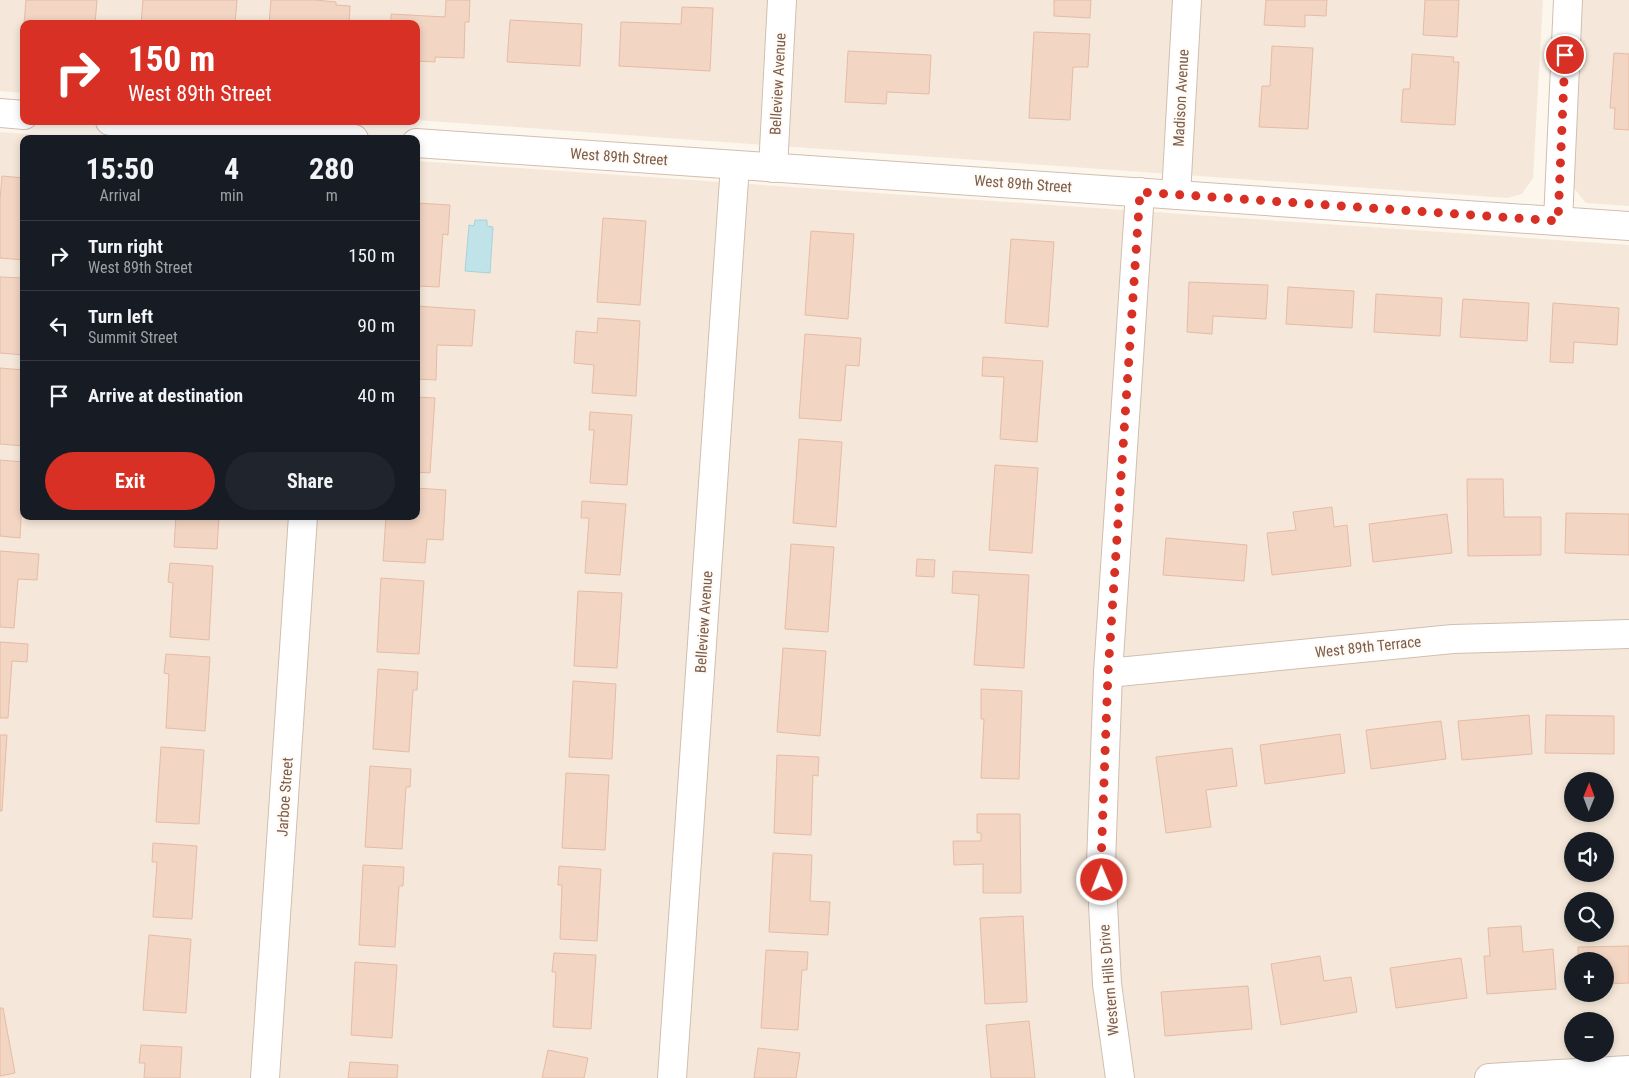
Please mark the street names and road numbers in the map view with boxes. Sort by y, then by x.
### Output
street label: Belleview Avenue [766,32,790,136]
street label: Madison Avenue [1169,49,1193,147]
street label: West 89th Street [569,145,669,169]
street label: West 89th Street [973,172,1073,196]
street label: Belleview Avenue [691,570,717,674]
street label: West 89th Terrace [1314,632,1422,662]
street label: Jarboe Street [273,757,297,837]
street label: Western Hills Drive [1095,924,1123,1036]

